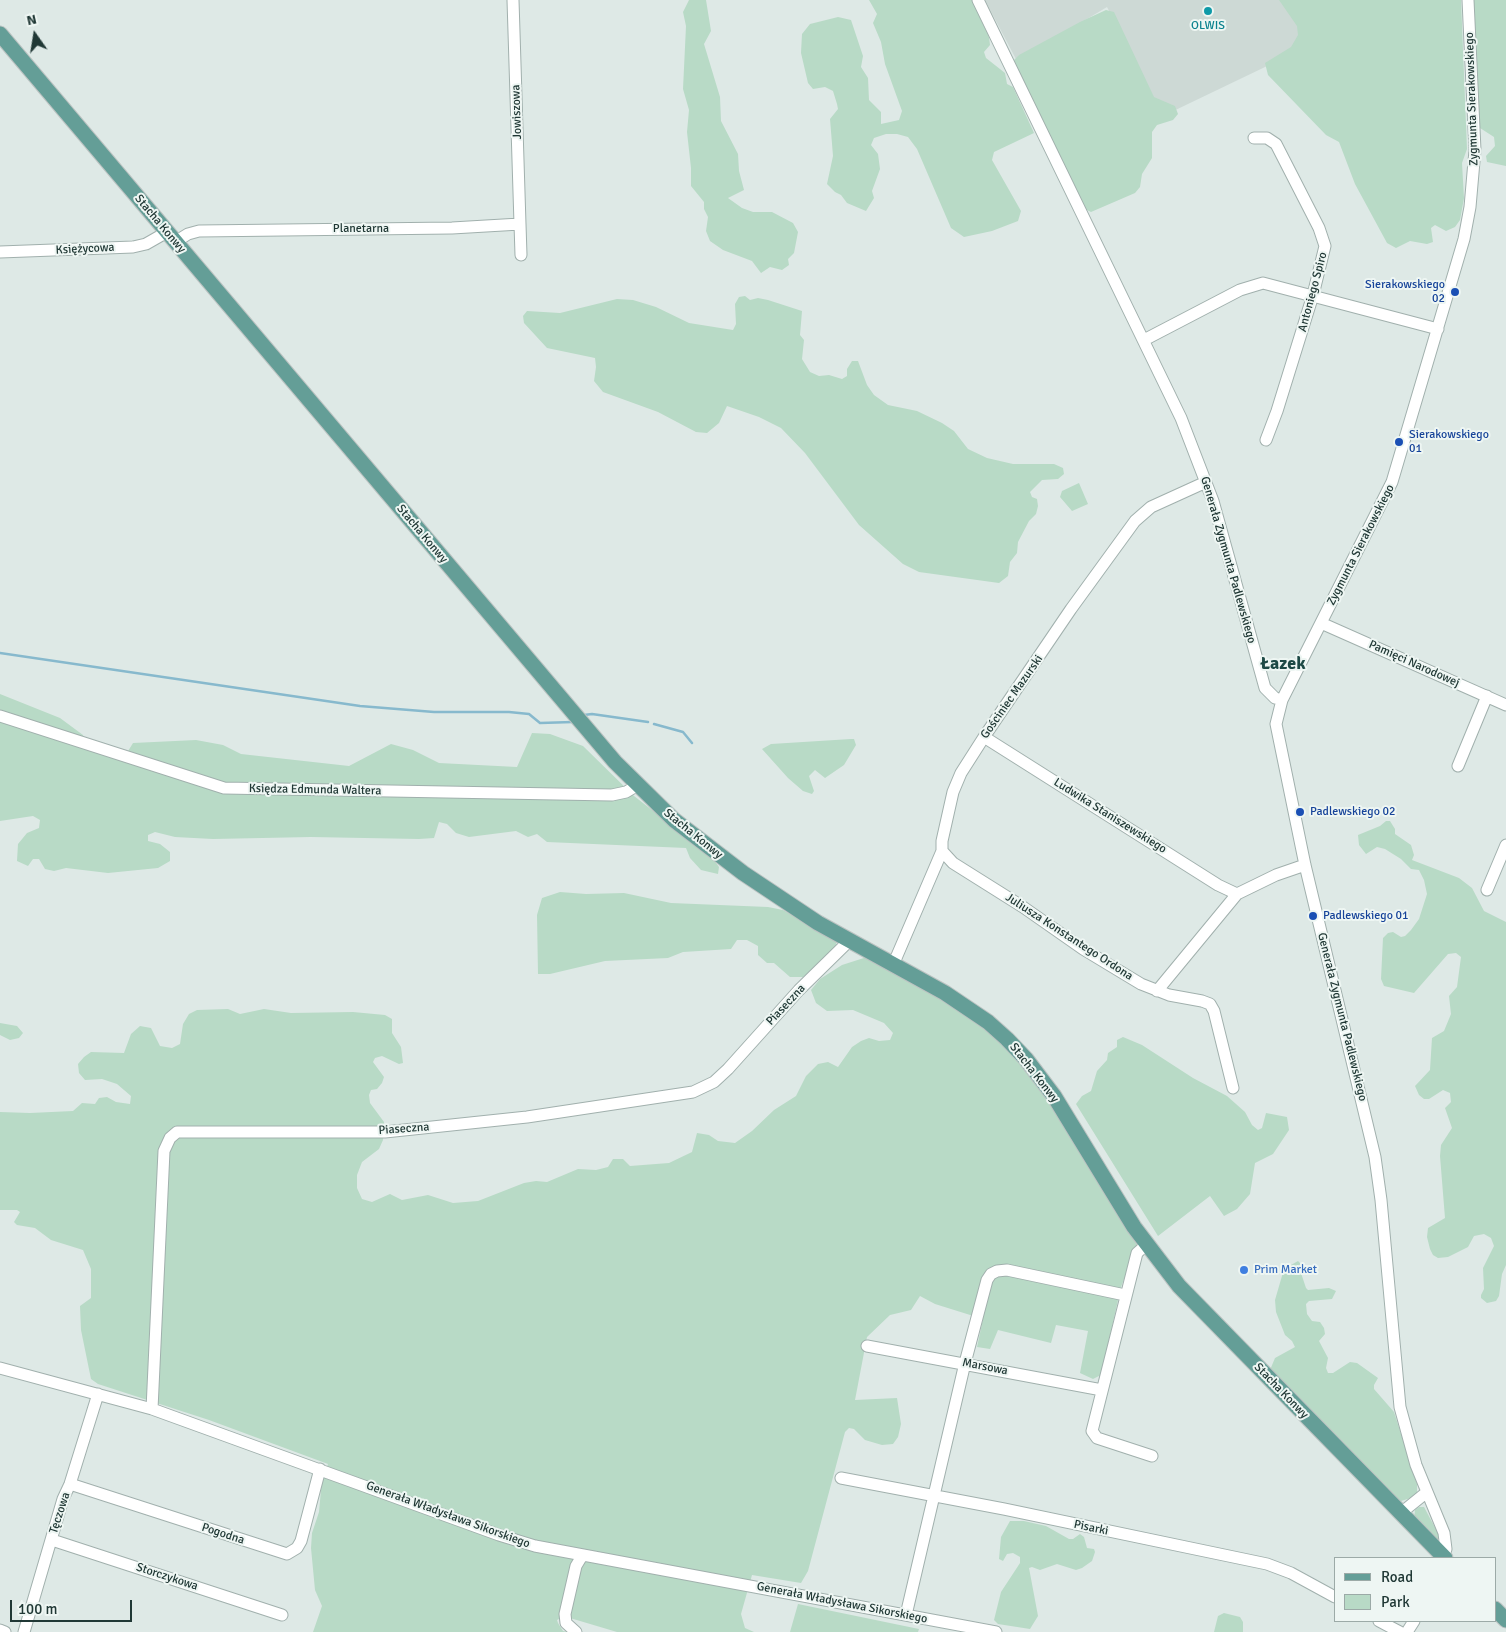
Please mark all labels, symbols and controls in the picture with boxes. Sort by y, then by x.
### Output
marker: OLWIS [1202,5,1214,17]
north arrow [10,10,60,60]
text: N [25,11,38,29]
place label: OLWIS [1191,19,1225,33]
street label: Zygmunta Sierakowskiego [1462,32,1482,166]
street label: Jowiszowa [509,84,525,140]
street label: Stacha Konwy [131,192,189,256]
street label: Planetarna [333,222,389,236]
street label: Księżycowa [55,240,115,258]
street label: Antoniego Spiro [1295,251,1331,333]
place label: Sierakowskiego 02 [1365,278,1445,306]
marker: Sierakowskiego 02 [1449,286,1461,298]
place label: Sierakowskiego 01 [1409,428,1489,456]
marker: Sierakowskiego 01 [1393,436,1405,448]
street label: Generała Zygmunta Padlewskiego [1197,475,1259,645]
street label: Zygmunta Sierakowskiego [1324,482,1398,608]
street label: Stacha Konwy [393,502,451,566]
street label: Pamięci Narodowej [1366,637,1462,691]
street label: Gościniec Mazurski [978,652,1046,742]
district label: Łazek [1260,653,1306,675]
street label: Ludwika Staniszewskiego [1051,775,1169,857]
street label: Księdza Edmunda Waltera [249,782,381,798]
place label: Padlewskiego 02 [1310,805,1395,819]
street label: Stacha Konwy [661,806,725,862]
marker: Padlewskiego 02 [1294,806,1306,818]
street label: Juliusza Konstantego Ordona [1003,890,1135,984]
place label: Padlewskiego 01 [1323,909,1408,923]
marker: Padlewskiego 01 [1307,910,1319,922]
street label: Generała Zygmunta Padlewskiego [1314,931,1370,1103]
street label: Piaseczna [763,981,809,1029]
street label: Stacha Konwy [1006,1040,1062,1106]
street label: Piaseczna [378,1120,430,1138]
place label: Prim Market [1254,1263,1317,1277]
marker: Prim Market [1238,1264,1250,1276]
street label: Marsowa [961,1356,1009,1378]
street label: Stacha Konwy [1251,1360,1311,1422]
street label: Generała Władysława Sikorskiego [364,1479,532,1551]
street label: Tęczowa [47,1491,73,1535]
street label: Pisarki [1072,1517,1110,1539]
street label: Pogodna [200,1520,246,1548]
legend [1334,1557,1496,1622]
street label: Storczykowa [134,1560,200,1594]
text: Road [1381,1568,1413,1586]
street label: Generała Władysława Sikorskiego [755,1579,929,1627]
scale bar [12,1590,135,1622]
text: Park [1381,1593,1410,1611]
text: 100 m [18,1600,58,1618]

